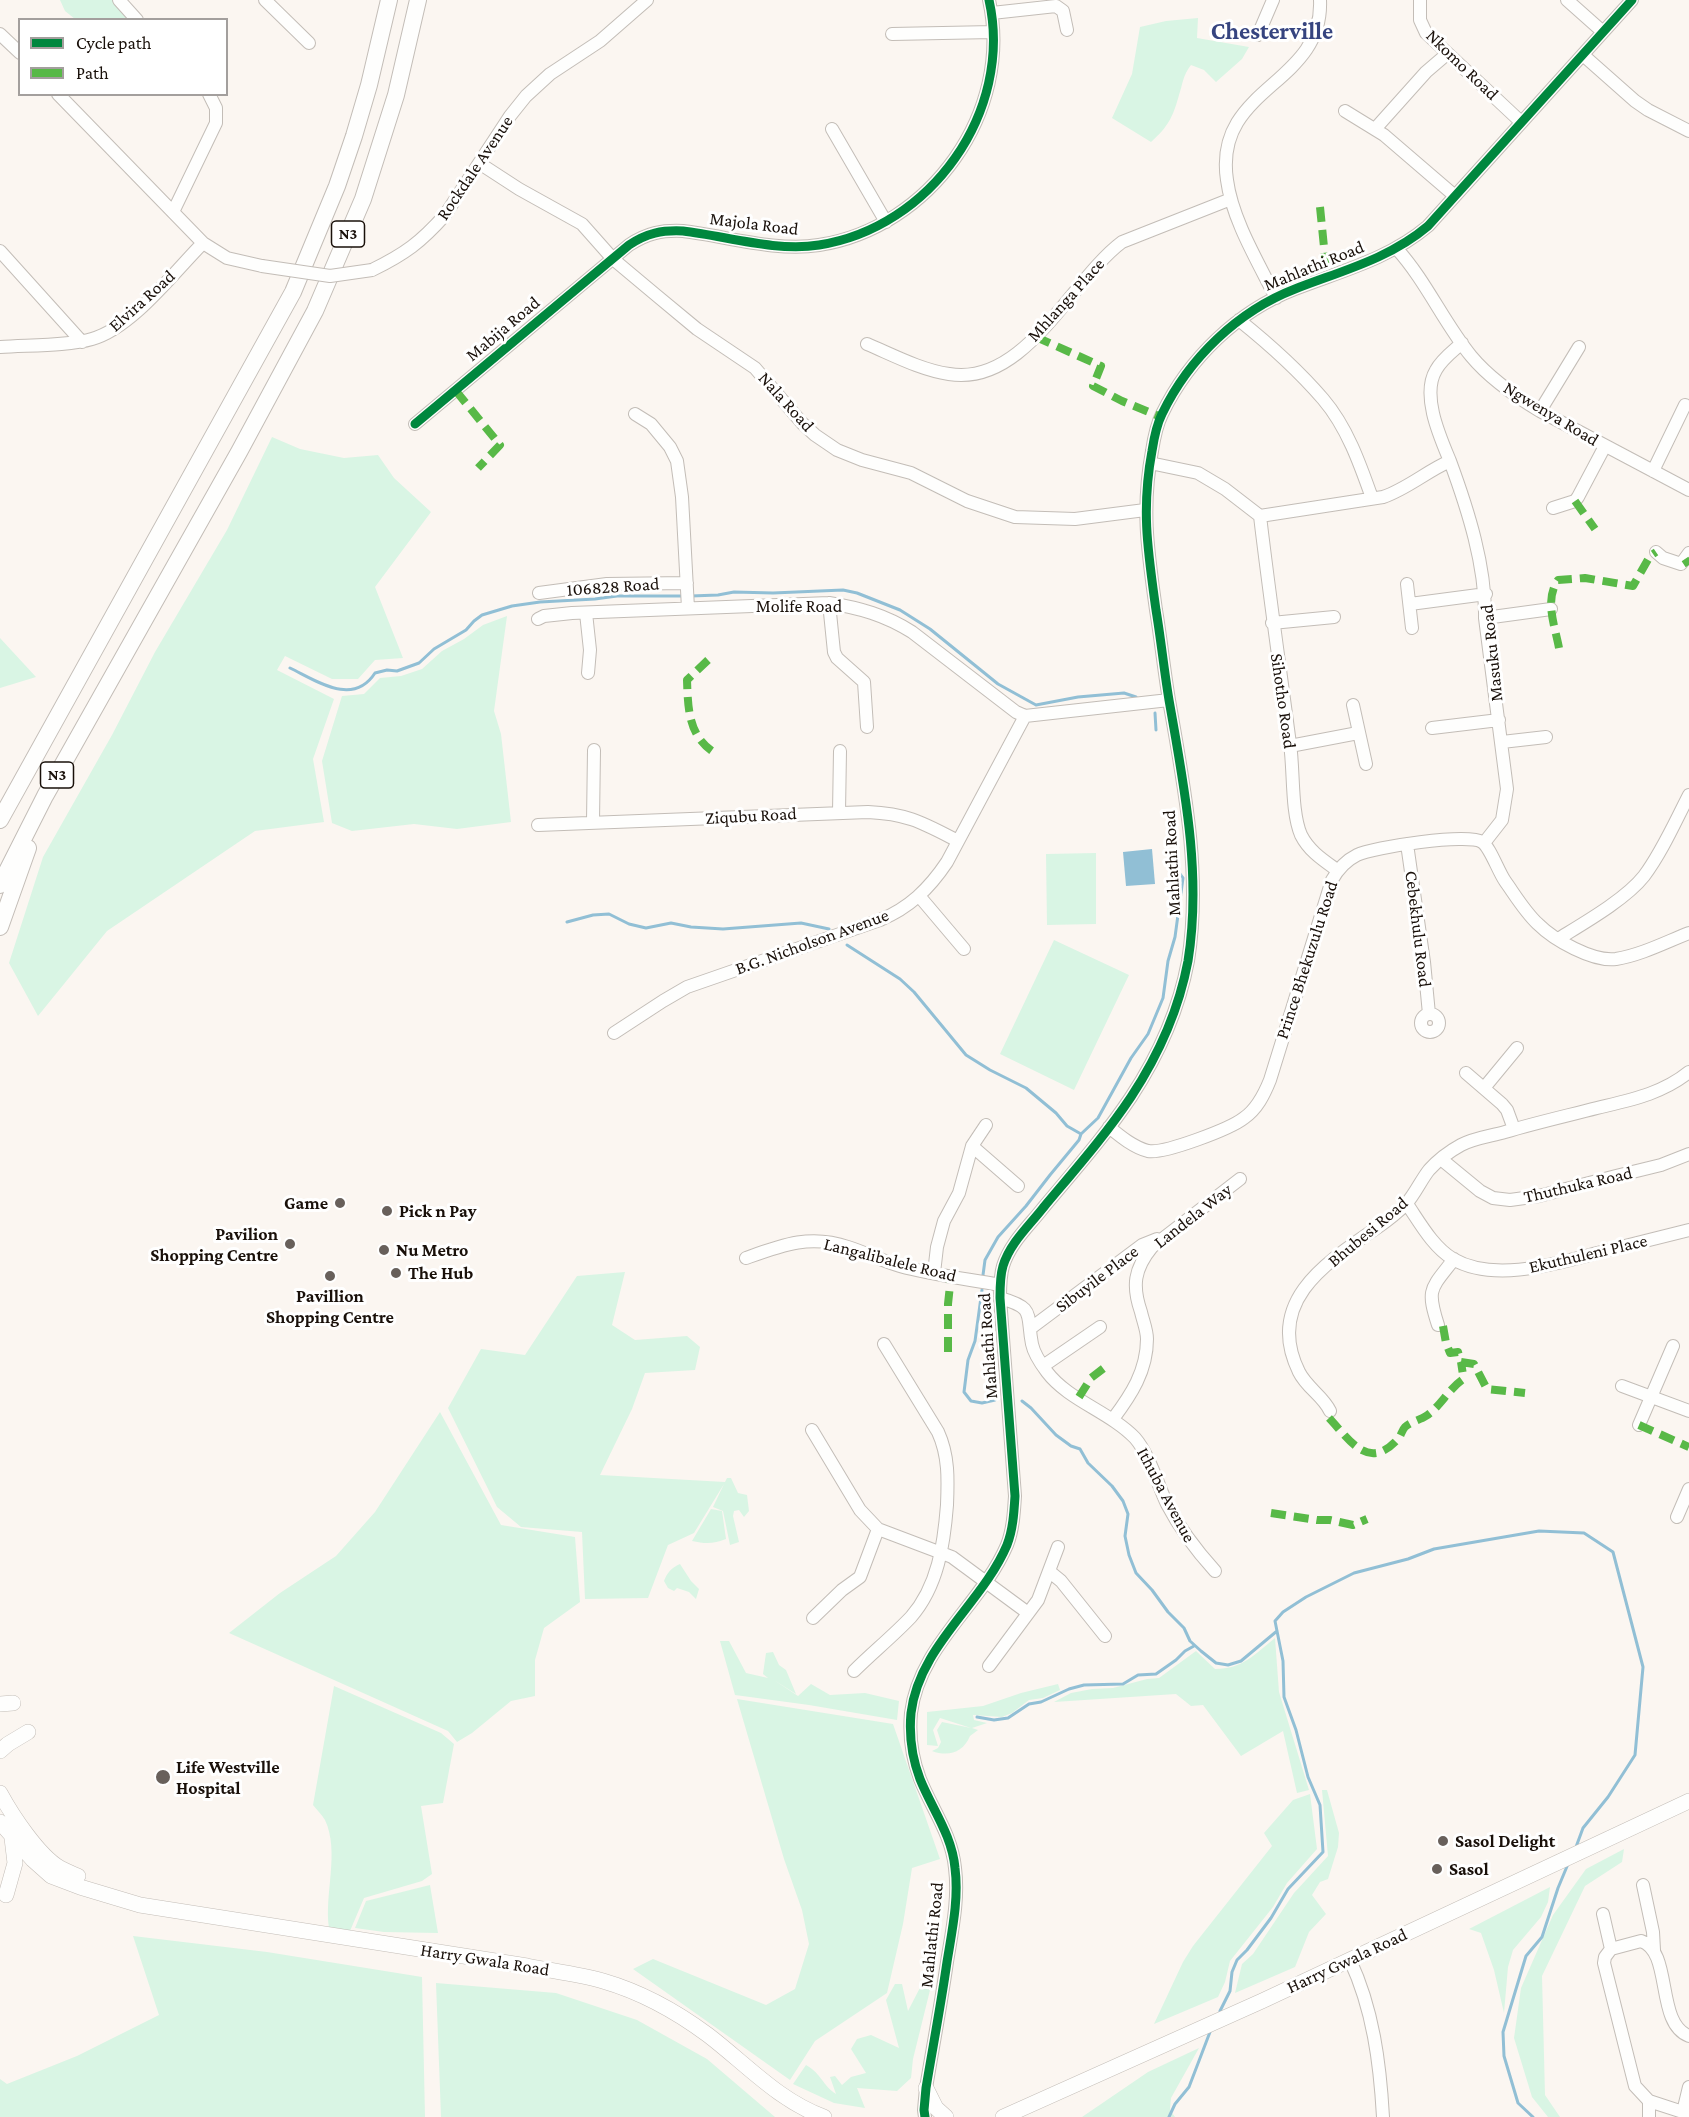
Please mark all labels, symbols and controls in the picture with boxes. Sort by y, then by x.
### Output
legend [18,18,228,96]
district label: Chesterville [1211,18,1333,46]
street label: Nkomo Road [1421,25,1503,105]
text: Cycle path [76,33,151,53]
text: Path [76,63,109,83]
street label: Rockdale Avenue [432,112,518,224]
street label: Majola Road [708,208,800,240]
road number: N3 [332,221,364,247]
street label: Mahlathi Road [1261,236,1367,296]
street label: Mhlanga Place [1023,254,1109,346]
street label: Elvira Road [104,266,180,336]
street label: Mabija Road [462,292,544,366]
street label: Nala Road [754,368,818,436]
street label: Ngwenya Road [1499,377,1603,451]
street label: 106828 Road [566,573,660,601]
street label: Molife Road [756,595,842,617]
street label: Masuku Road [1476,603,1508,703]
street label: Sihotho Road [1266,652,1300,750]
road number: N3 [40,762,74,788]
street label: Ziqubu Road [705,803,797,829]
street label: Mahlathi Road [1158,809,1186,917]
street label: Cebekhulu Road [1400,869,1436,989]
street label: Prince Bhekuzulu Road [1271,878,1343,1042]
street label: B.G. Nicholson Avenue [732,904,892,980]
street label: Thuthuka Road [1522,1162,1634,1208]
street label: Landela Way [1150,1179,1236,1253]
place label: Game [284,1192,328,1214]
street label: Bhubesi Road [1324,1192,1412,1272]
marker: Game [333,1196,347,1210]
place label: Pick n Pay [399,1200,476,1222]
marker: Pick n Pay [380,1204,394,1218]
place label: Pavilion Shopping Centre [150,1223,278,1266]
street label: Ekuthuleni Place [1527,1230,1649,1278]
street label: Langalibalele Road [821,1233,959,1287]
marker: Pavilion Shopping Centre [283,1237,297,1251]
place label: Nu Metro [396,1239,468,1261]
street label: Sibuyile Place [1051,1241,1143,1317]
marker: Nu Metro [377,1243,391,1257]
place label: The Hub [408,1262,473,1284]
marker: The Hub [389,1266,403,1280]
marker: Pavillion Shopping Centre [323,1269,337,1283]
place label: Pavillion Shopping Centre [266,1285,394,1328]
street label: Mahlathi Road [974,1292,1002,1400]
street label: Ithuba Avenue [1132,1444,1200,1546]
place label: Life Westville Hospital [176,1756,280,1798]
marker: Life Westville Hospital [154,1768,172,1786]
place label: Sasol Delight [1455,1830,1555,1852]
marker: Sasol Delight [1436,1834,1450,1848]
place label: Sasol [1449,1858,1489,1880]
marker: Sasol [1430,1862,1444,1876]
street label: Mahlathi Road [916,1881,948,1989]
street label: Harry Gwala Road [1283,1924,1411,1998]
street label: Harry Gwala Road [419,1939,551,1981]

